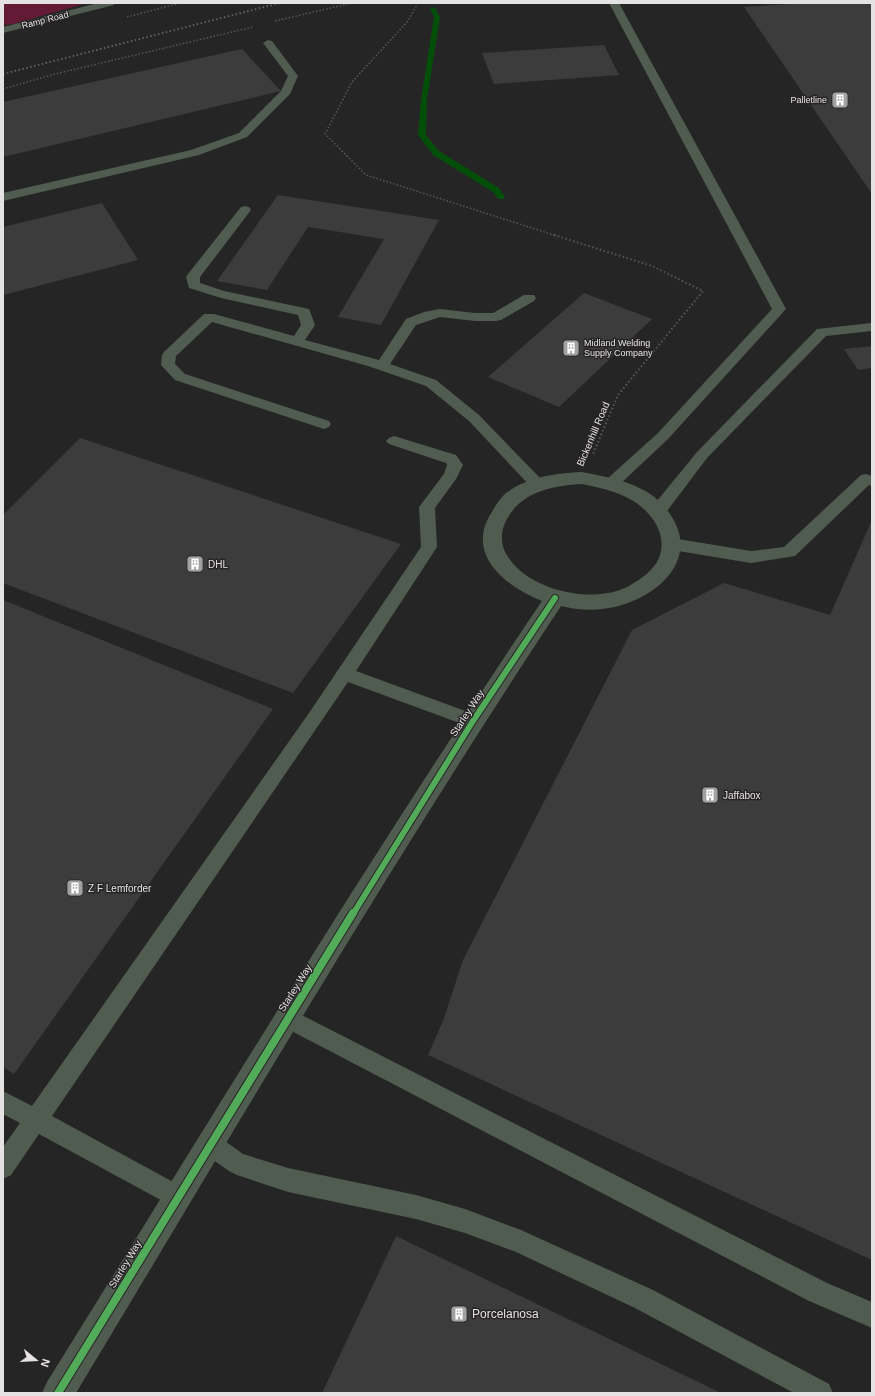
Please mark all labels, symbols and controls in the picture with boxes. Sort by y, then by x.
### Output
street label: Ramp Road [20,9,70,31]
building icon: Palletline [830,90,850,110]
place label: Palletline [790,95,827,105]
building icon: Midland Welding Supply Company [561,338,581,358]
place label: Midland Welding Supply Company [584,338,653,358]
street label: Bickenhill Road [574,400,612,468]
building icon: DHL [185,554,205,574]
place label: DHL [208,559,228,570]
street label: Starley Way [448,688,486,738]
building icon: Jaffabox [700,785,720,805]
place label: Jaffabox [723,790,761,801]
building icon: Z F Lemforder [65,878,85,898]
place label: Z F Lemforder [88,883,152,894]
street label: Starley Way [276,962,314,1014]
street label: Starley Way [107,1238,143,1290]
building icon: Porcelanosa [449,1304,469,1324]
place label: Porcelanosa [472,1307,539,1321]
north arrow [16,1340,56,1380]
text: N [39,1357,52,1369]

